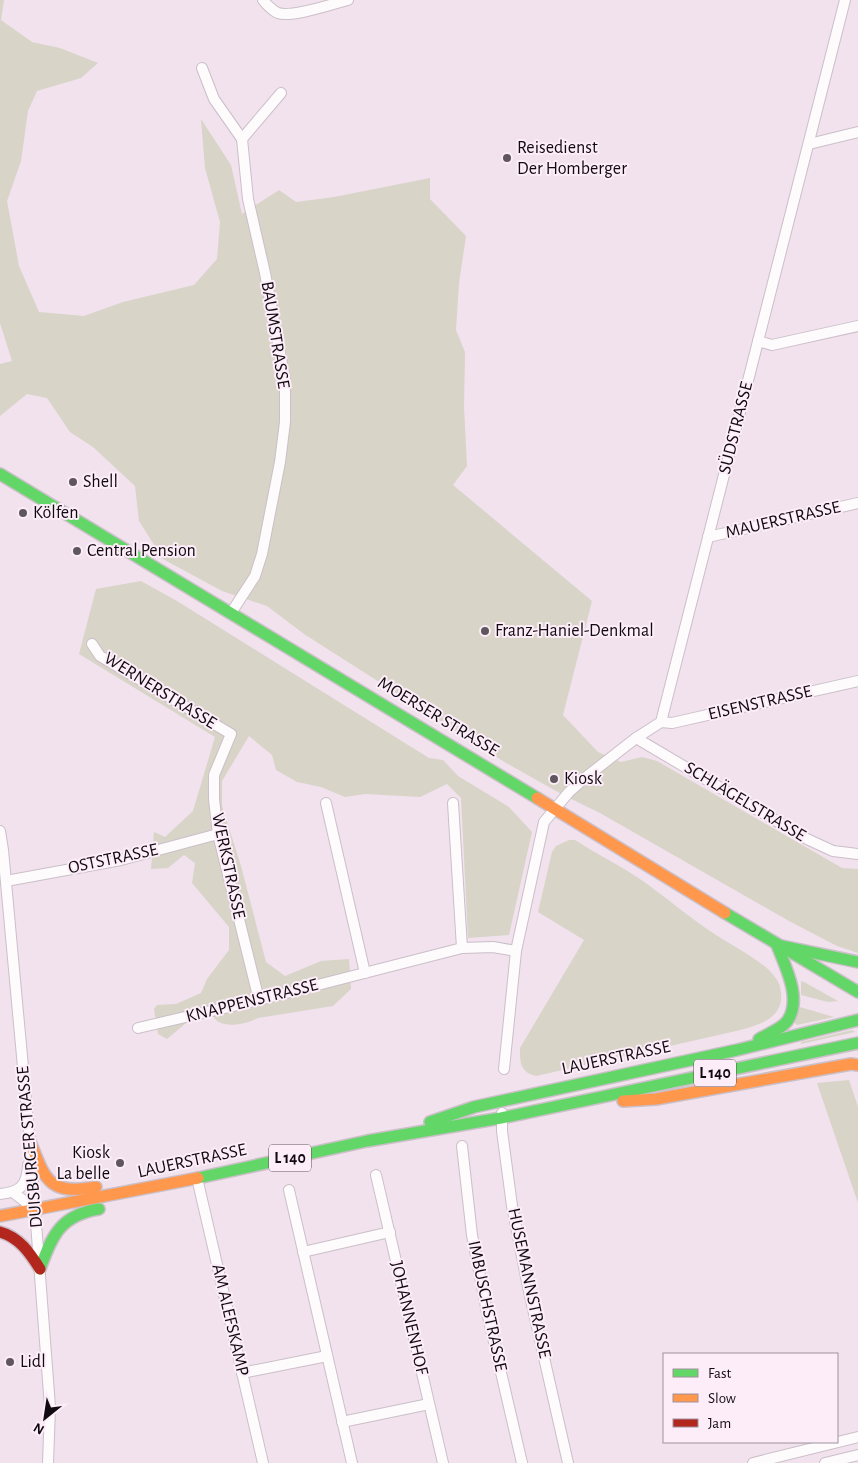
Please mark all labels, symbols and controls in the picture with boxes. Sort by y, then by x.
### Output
place label: Reisedienst Der Homberger [517,139,627,178]
marker: Reisedienst Der Homberger [501,152,513,164]
street label: BAUMSTRASSE [258,280,292,390]
street label: SÜDSTRASSE [714,379,756,476]
place label: Shell [83,473,118,491]
marker: Shell [67,476,79,488]
street label: MAUERSTRASSE [724,498,842,542]
place label: Kölfen [33,504,78,522]
marker: Kölfen [17,507,29,519]
place label: Central Pension [87,542,196,560]
marker: Central Pension [71,545,83,557]
place label: Franz-Haniel-Denkmal [495,622,654,640]
marker: Franz-Haniel-Denkmal [479,625,491,637]
street label: WERNERSTRASSE [101,649,220,733]
street label: MOERSER STRASSE [374,674,502,760]
street label: EISENSTRASSE [706,682,814,724]
street label: SCHLÄGELSTRASSE [681,757,810,845]
place label: Kiosk [564,770,603,788]
marker: Kiosk [548,773,560,785]
street label: WERKSTRASSE [208,811,248,921]
street label: OSTSTRASSE [66,841,160,877]
street label: KNAPPENSTRASSE [184,976,320,1026]
street label: LAUERSTRASSE [560,1038,672,1078]
road number: L 140 [694,1060,736,1086]
street label: DUISBURGER STRASSE [14,1065,46,1229]
street label: LAUERSTRASSE [136,1141,248,1181]
place label: Kiosk La belle [56,1144,111,1183]
road number: L 140 [269,1144,311,1172]
marker: Kiosk La belle [114,1157,126,1169]
street label: HUSEMANNSTRASSE [504,1206,554,1360]
street label: IMBUSCHSTRASSE [464,1239,510,1373]
street label: JOHANNENHOF [387,1259,431,1377]
street label: AM ALEFSKAMP [208,1262,252,1378]
place label: Lidl [20,1353,46,1371]
legend [663,1353,838,1443]
marker: Lidl [4,1356,16,1368]
text: Fast [708,1366,732,1381]
text: Slow [708,1391,736,1406]
north arrow [20,1393,70,1443]
text: Jam [708,1416,731,1431]
text: N [31,1420,47,1437]

